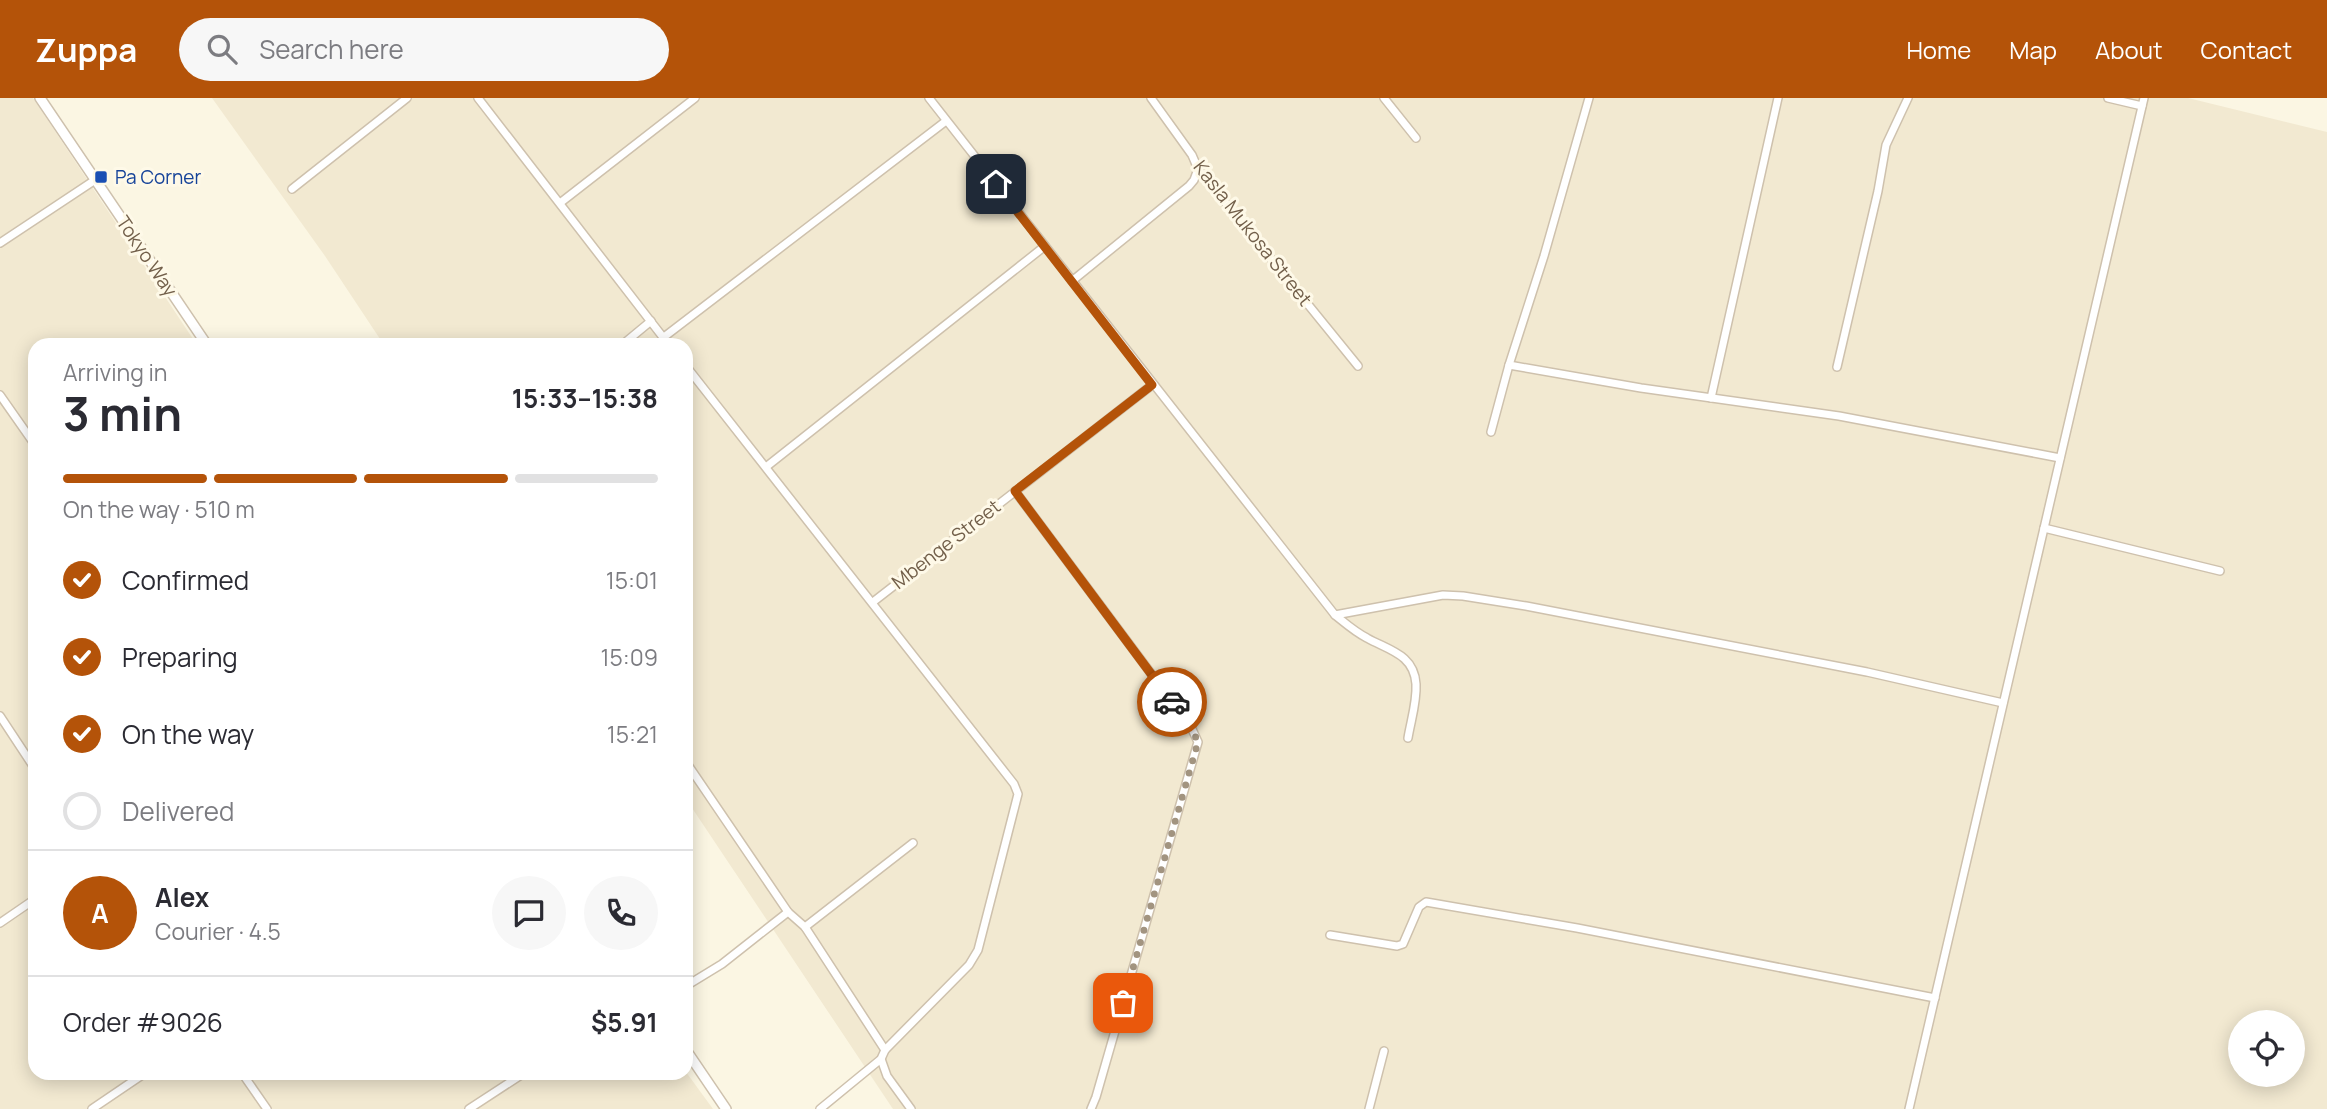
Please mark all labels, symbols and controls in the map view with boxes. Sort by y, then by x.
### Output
search box [179,18,669,81]
text: Zuppa [35,27,137,72]
icon: search [203,30,241,68]
text: Search here [259,31,404,67]
text: Home [1906,33,1971,66]
text: Map [2009,33,2057,66]
text: About [2095,33,2163,66]
text: Contact [2201,33,2292,66]
pin [966,154,1026,214]
street label: Kasla Mukosa Street [1188,155,1318,311]
place label: Pa Corner [115,164,201,190]
icon: home [977,165,1015,203]
marker: Pa Corner [93,169,109,185]
street label: Tokyo Way [110,211,184,301]
text: Arriving in [63,356,168,388]
text: 15:33–15:38 [512,380,658,416]
text: 3 min [63,382,182,445]
text: On the way · 510 m [63,493,255,525]
street label: Mbenge Street [886,493,1006,595]
icon: check [63,561,101,599]
text: Confirmed [122,562,249,598]
text: 15:01 [606,564,658,596]
icon: check [63,638,101,676]
text: Preparing [122,639,238,675]
text: 15:09 [601,641,658,673]
courier [1137,667,1207,737]
icon: car [1153,683,1191,721]
icon: check [63,715,101,753]
text: On the way [122,716,254,752]
text: 15:21 [607,718,658,750]
text: Delivered [122,793,234,829]
button: chat [492,876,566,950]
button: phone [584,876,658,950]
text: Alex [155,879,209,915]
text: A [91,895,109,931]
text: Courier · 4.5 [155,915,281,947]
pin [1093,973,1153,1033]
icon: bag [1104,984,1142,1022]
text: Order #9026 [63,1004,223,1040]
text: $5.91 [591,1004,658,1040]
map controls [2228,1010,2305,1087]
button: locate [2228,1010,2305,1087]

